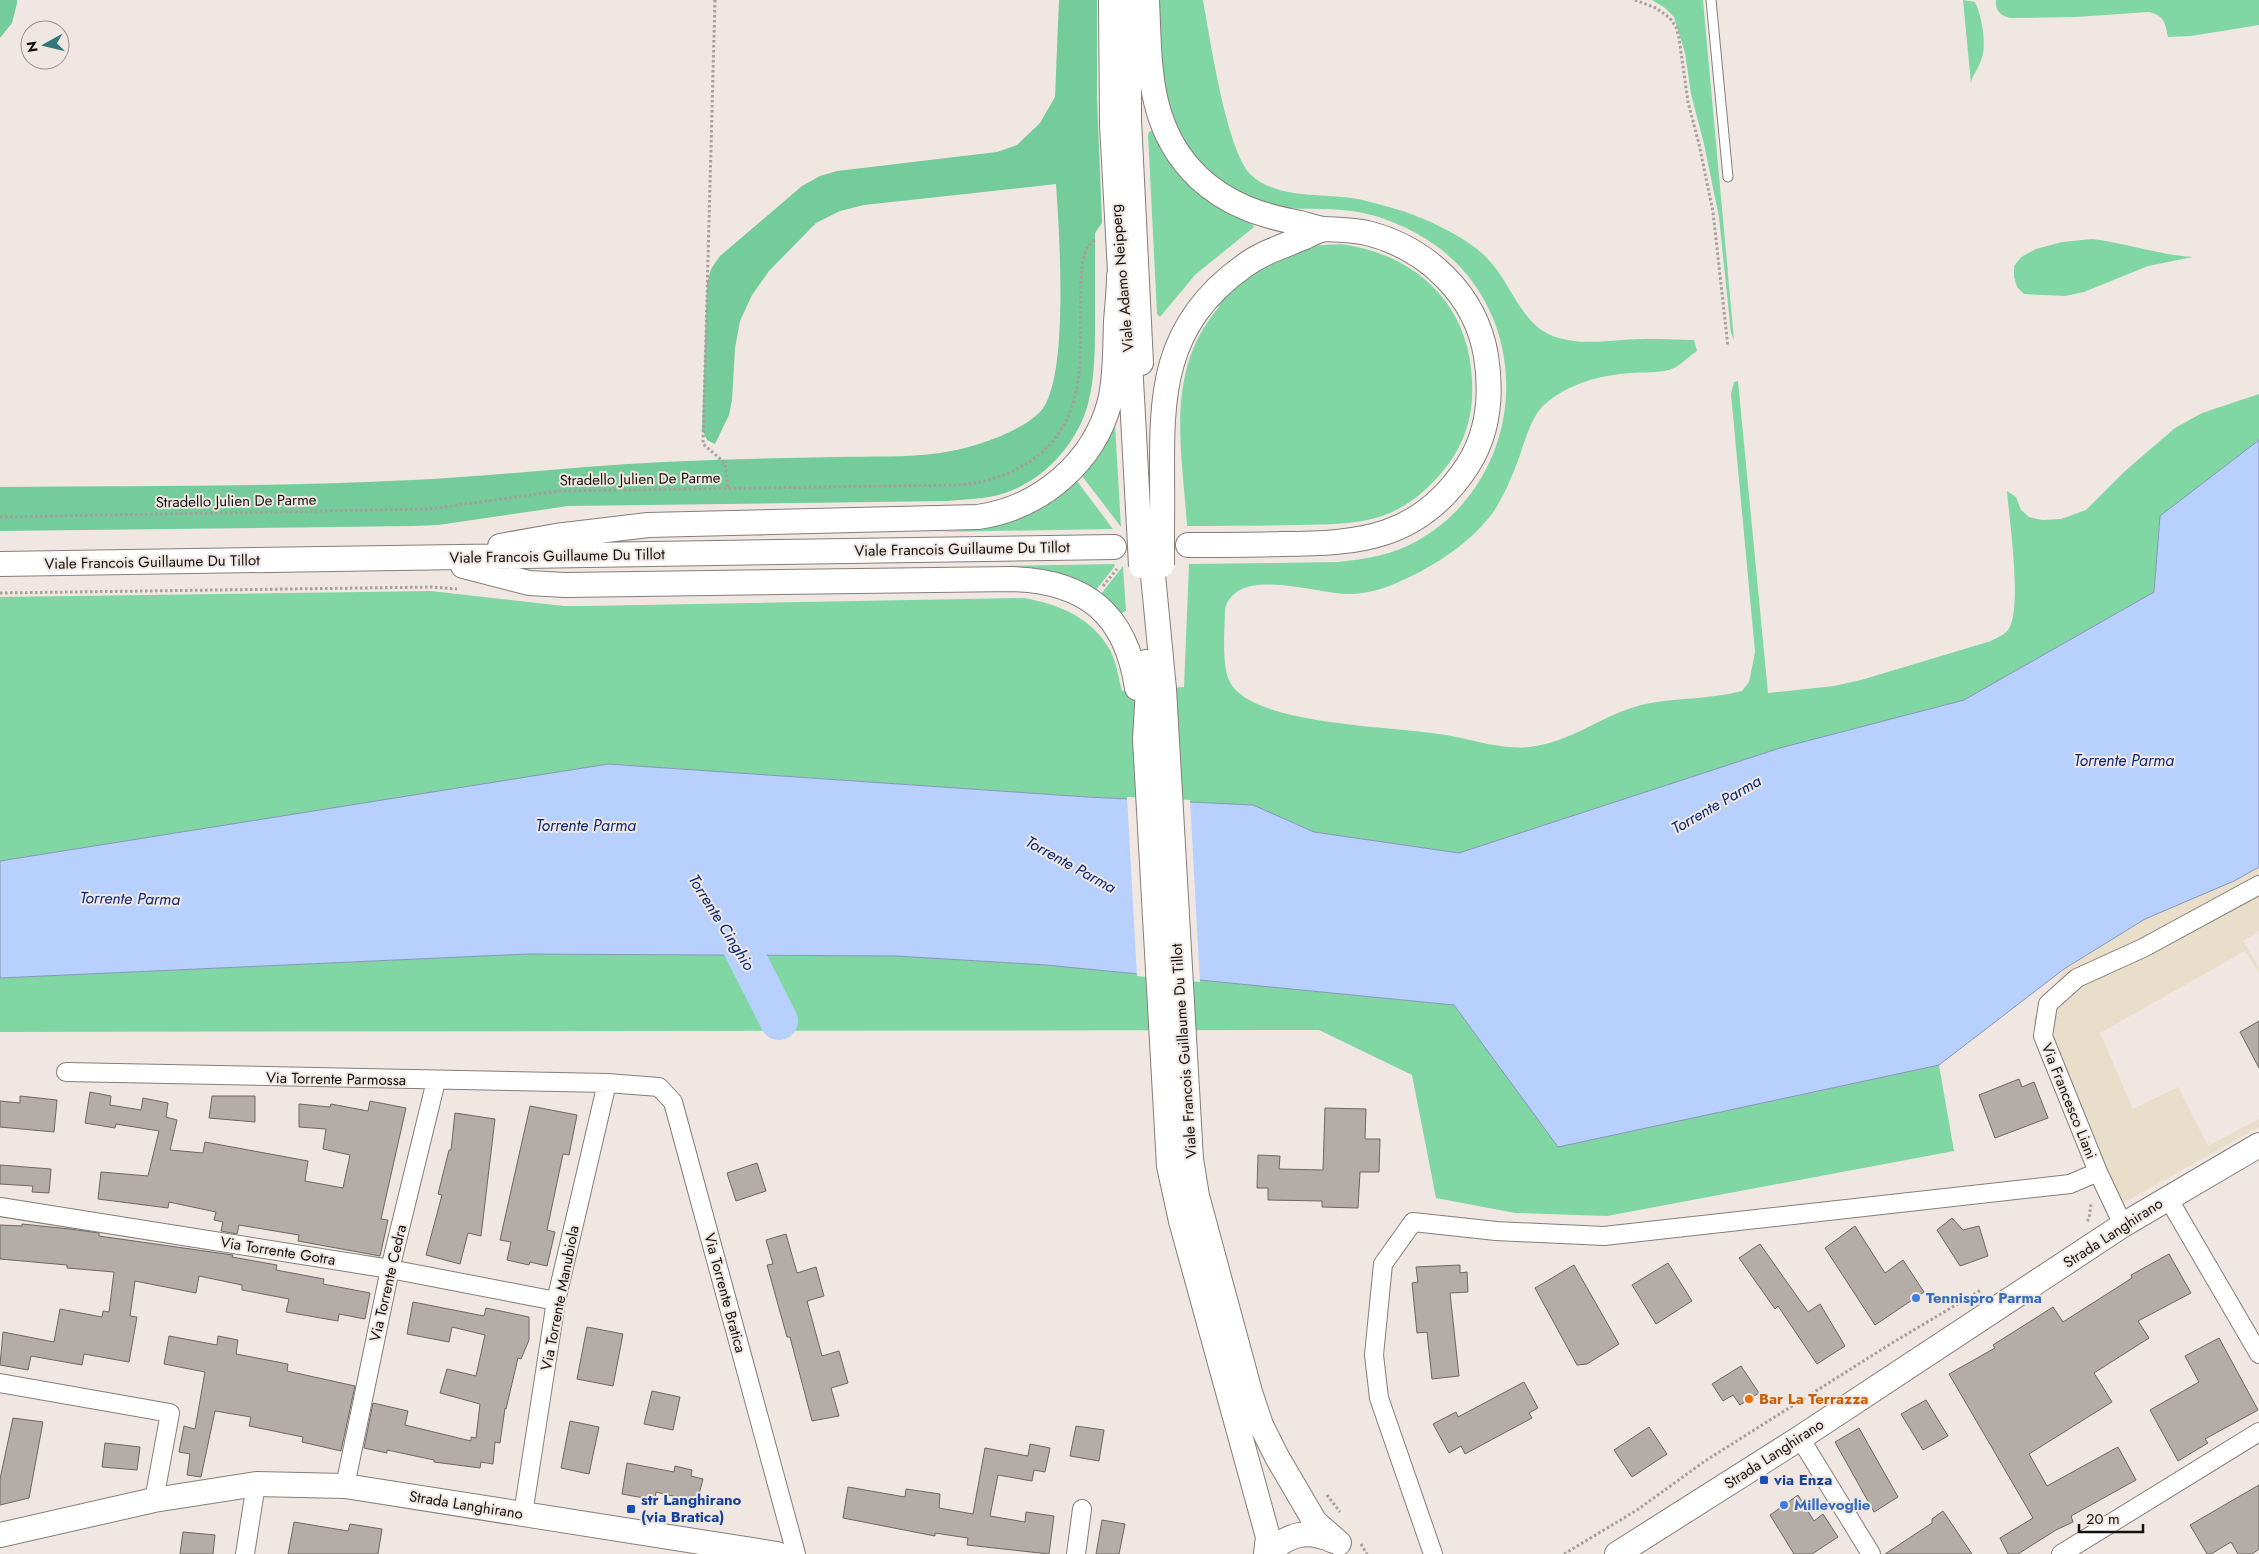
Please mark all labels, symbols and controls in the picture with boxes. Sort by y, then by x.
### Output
north arrow [20,20,70,70]
text: N [21,40,43,54]
street label: Viale Adamo Neipperg [1105,203,1139,353]
street label: Stradello Julien De Parme [559,467,721,491]
street label: Stradello Julien De Parme [155,489,317,513]
street label: Viale Francois Guillaume Du Tillot [854,536,1070,562]
street label: Viale Francois Guillaume Du Tillot [449,543,665,569]
street label: Viale Francois Guillaume Du Tillot [44,549,260,575]
water label: Torrente Parma [2074,749,2174,772]
water label: Torrente Parma [1667,769,1766,839]
water label: Torrente Parma [536,814,636,837]
water label: Torrente Parma [1021,830,1120,899]
water label: Torrente Cinghio [683,870,761,975]
water label: Torrente Parma [80,886,181,911]
street label: Viale Francois Guillaume Du Tillot [1165,942,1202,1159]
street label: Via Francesco Liani [2036,1040,2102,1162]
street label: Via Torrente Parmossa [266,1067,406,1091]
street label: Strada Langhirano [2059,1192,2167,1274]
street label: Via Torrente Cedra [364,1222,412,1344]
street label: Via Torrente Manubiola [535,1224,585,1372]
street label: Via Torrente Gotra [219,1231,337,1271]
street label: Via Torrente Bratica [698,1231,752,1355]
place label: Tennispro Parma [1926,1287,2042,1309]
marker: Tennispro Parma [1910,1292,1922,1304]
place label: Bar La Terrazza [1759,1388,1868,1410]
marker: Bar La Terrazza [1743,1393,1755,1405]
street label: Strada Langhirano [1720,1413,1828,1495]
place label: via Enza [1773,1469,1832,1491]
marker: via Enza [1758,1474,1770,1486]
street label: Strada Langhirano [407,1485,525,1525]
place label: str Langhirano (via Bratica) [641,1489,742,1528]
place label: Millevoglie [1794,1494,1871,1516]
marker: Millevoglie [1778,1499,1790,1511]
scale bar [2079,1502,2143,1534]
marker: str Langhirano (via Bratica) [625,1503,637,1515]
text: 20 m [2086,1508,2120,1530]

